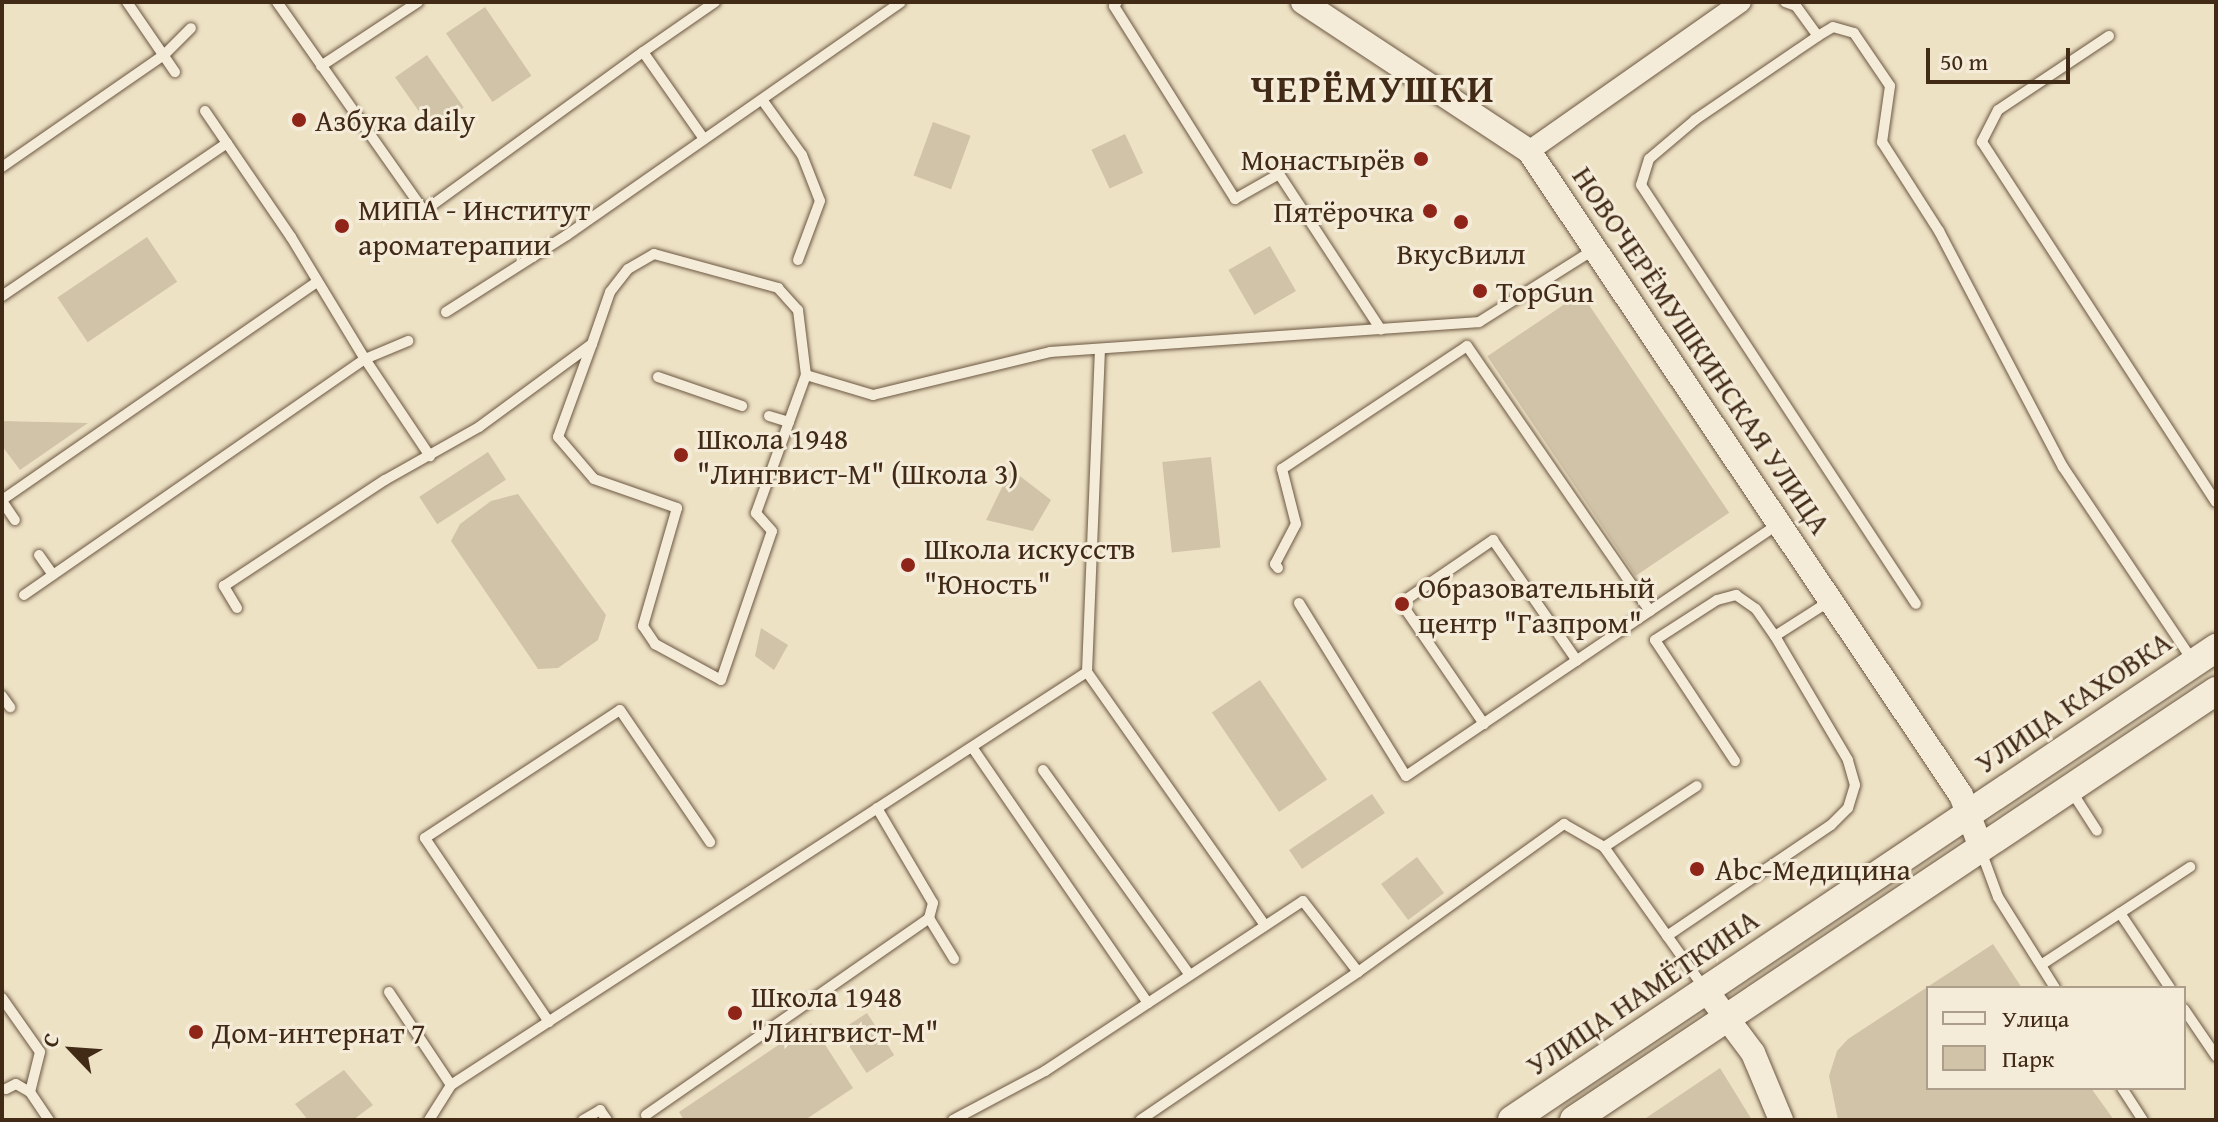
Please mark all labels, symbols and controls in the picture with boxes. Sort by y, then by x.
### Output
scale bar [1930,32,2074,82]
text: 50 m [1940,44,1988,79]
district label: ЧЕРЁМУШКИ [1250,66,1496,112]
place label: Азбука daily [315,102,475,138]
marker: Азбука daily [290,111,308,129]
place label: Монастырёв [1241,141,1405,177]
marker: Монастырёв [1412,150,1430,168]
street label: НОВОЧЕРЁМУШКИНСКАЯ УЛИЦА [1565,159,1839,541]
place label: МИПА - Институт ароматерапии [358,191,590,262]
place label: Пятёрочка [1273,193,1414,229]
marker: Пятёрочка [1421,202,1439,220]
marker: ВкусВилл [1452,213,1470,231]
marker: МИПА - Институт ароматерапии [333,217,351,235]
place label: ВкусВилл [1396,235,1526,271]
place label: TopGun [1496,273,1594,309]
marker: TopGun [1471,282,1489,300]
place label: Школа 1948 "Лингвист-М" (Школа 3) [697,420,1018,490]
marker: Школа 1948 "Лингвист-М" (Школа 3) [672,446,690,464]
place label: Школа искусств "Юность" [924,530,1135,600]
marker: Школа искусств "Юность" [899,556,917,574]
place label: Образовательный центр "Газпром" [1418,569,1655,640]
marker: Образовательный центр "Газпром" [1393,595,1411,613]
street label: УЛИЦА КАХОВКА [1968,623,2178,781]
place label: Abc-Медицина [1715,851,1911,887]
marker: Abc-Медицина [1686,858,1708,880]
street label: УЛИЦА НАМЁТКИНА [1519,901,1765,1083]
place label: Школа 1948 "Лингвист-М" [751,978,938,1048]
legend [1926,986,2186,1090]
text: Улица [2002,1001,2069,1036]
marker: Школа 1948 "Лингвист-М" [726,1004,744,1022]
north arrow [32,1010,112,1090]
place label: Дом-интернат 7 [212,1014,425,1050]
marker: Дом-интернат 7 [187,1023,205,1041]
text: С [33,1027,67,1052]
text: Парк [2002,1041,2054,1076]

